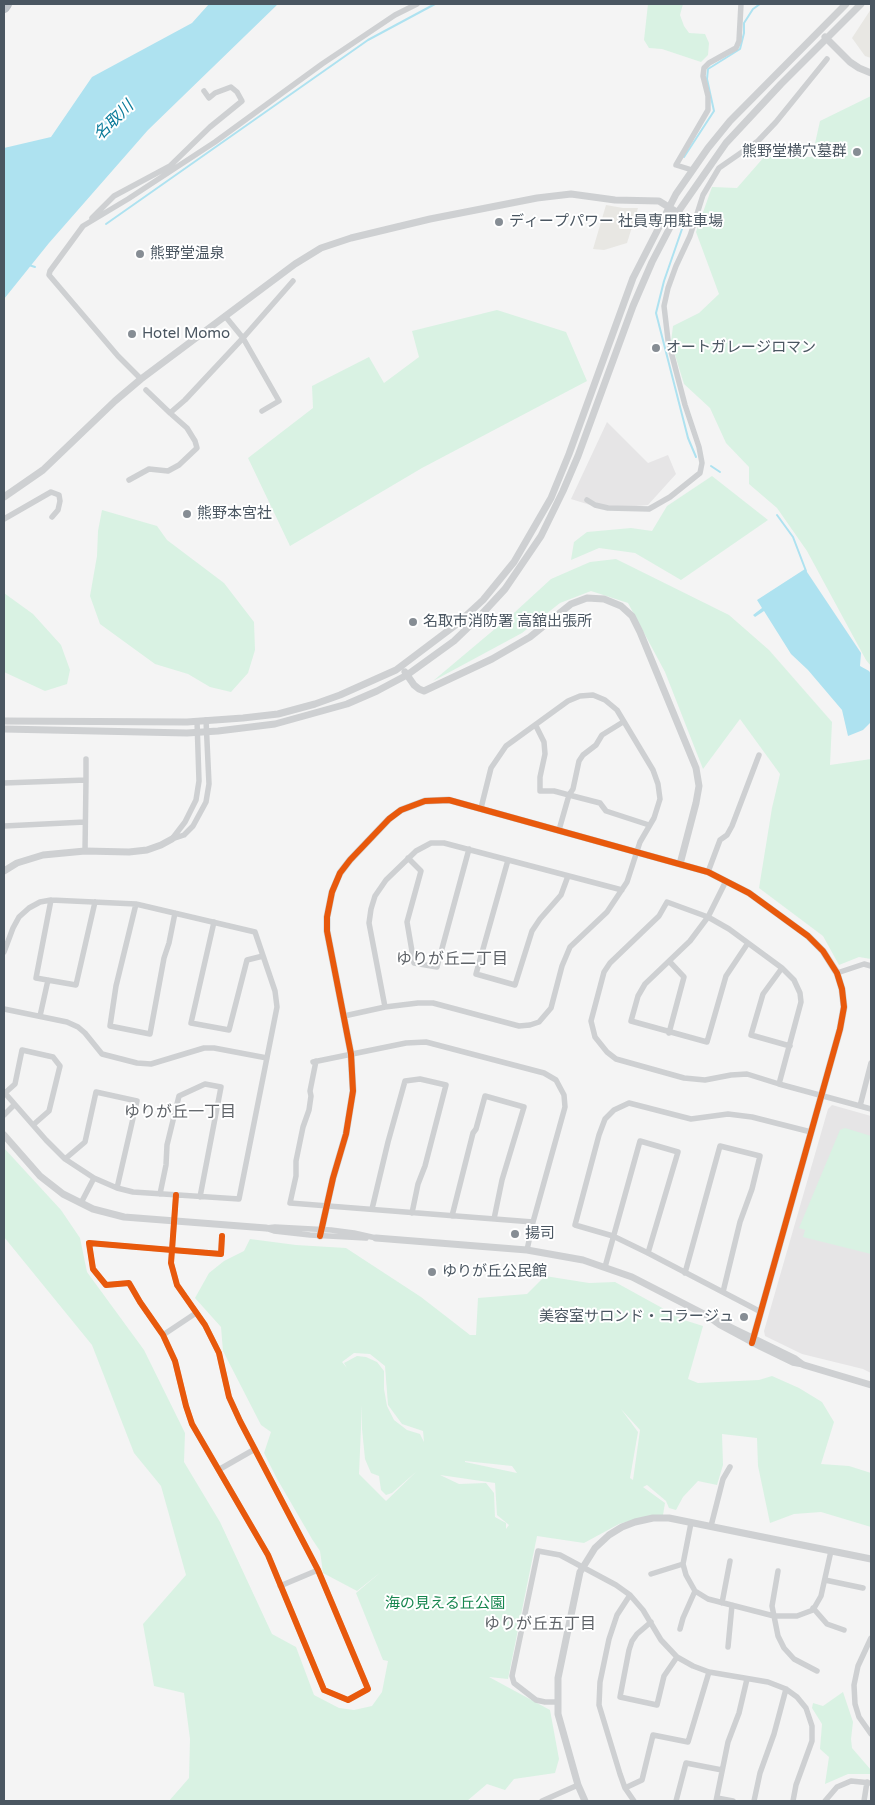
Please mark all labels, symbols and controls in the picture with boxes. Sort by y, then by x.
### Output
water label: 名取川 [90,97,138,145]
place label: 熊野堂横穴墓群 [742,143,847,161]
marker: 熊野堂横穴墓群 [851,146,863,158]
place label: ディープパワー 社員専用駐車場 [509,213,723,231]
marker: ディープパワー 社員専用駐車場 [493,216,505,228]
place label: 熊野堂温泉 [150,245,225,263]
marker: 熊野堂温泉 [134,248,146,260]
place label: Hotel Momo [142,325,230,343]
marker: Hotel Momo [126,328,138,340]
place label: オートガレージロマン [666,339,816,357]
marker: オートガレージロマン [650,342,662,354]
place label: 熊野本宮社 [197,505,272,523]
marker: 熊野本宮社 [181,508,193,520]
place label: 名取市消防署 高舘出張所 [423,613,592,631]
marker: 名取市消防署 高舘出張所 [407,616,419,628]
district label: ゆりが丘二丁目 [396,950,508,970]
district label: ゆりが丘一丁目 [124,1103,236,1123]
place label: 揚司 [525,1225,555,1243]
marker: 揚司 [509,1228,521,1240]
place label: ゆりが丘公民館 [442,1263,547,1281]
marker: ゆりが丘公民館 [426,1266,438,1278]
place label: 美容室サロンド・コラージュ [539,1308,734,1326]
marker: 美容室サロンド・コラージュ [738,1311,750,1323]
park label: 海の見える丘公園 [385,1595,505,1613]
district label: ゆりが丘五丁目 [484,1615,596,1635]

